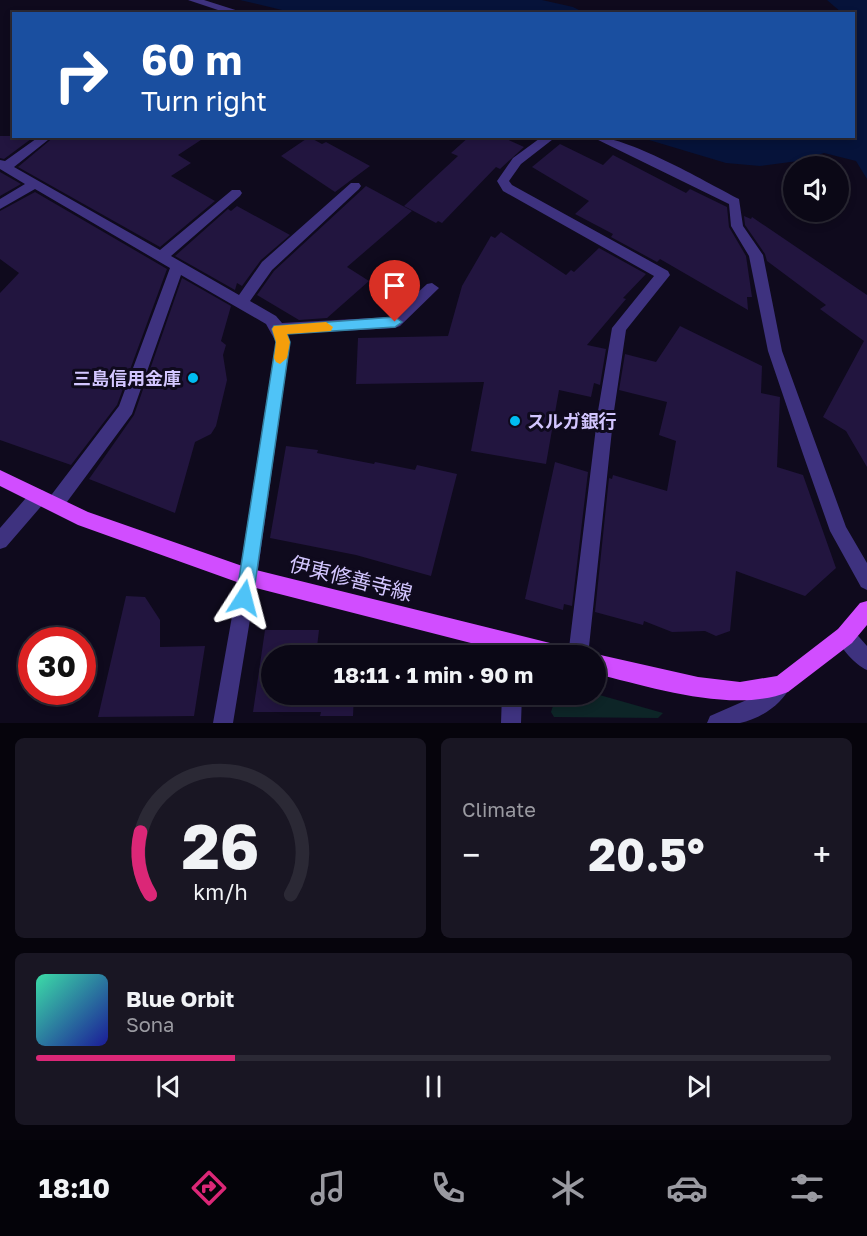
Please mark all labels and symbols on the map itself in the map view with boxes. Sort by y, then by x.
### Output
pin [369,260,420,322]
place label: 三島信用金庫 [73,367,181,389]
marker: 三島信用金庫 [186,371,200,385]
place label: スルガ銀行 [527,410,616,432]
marker: スルガ銀行 [508,414,522,428]
street label: 伊東修善寺線 [287,550,415,606]
position arrow [212,566,276,630]
speed limit sign: 30 [18,627,96,705]

